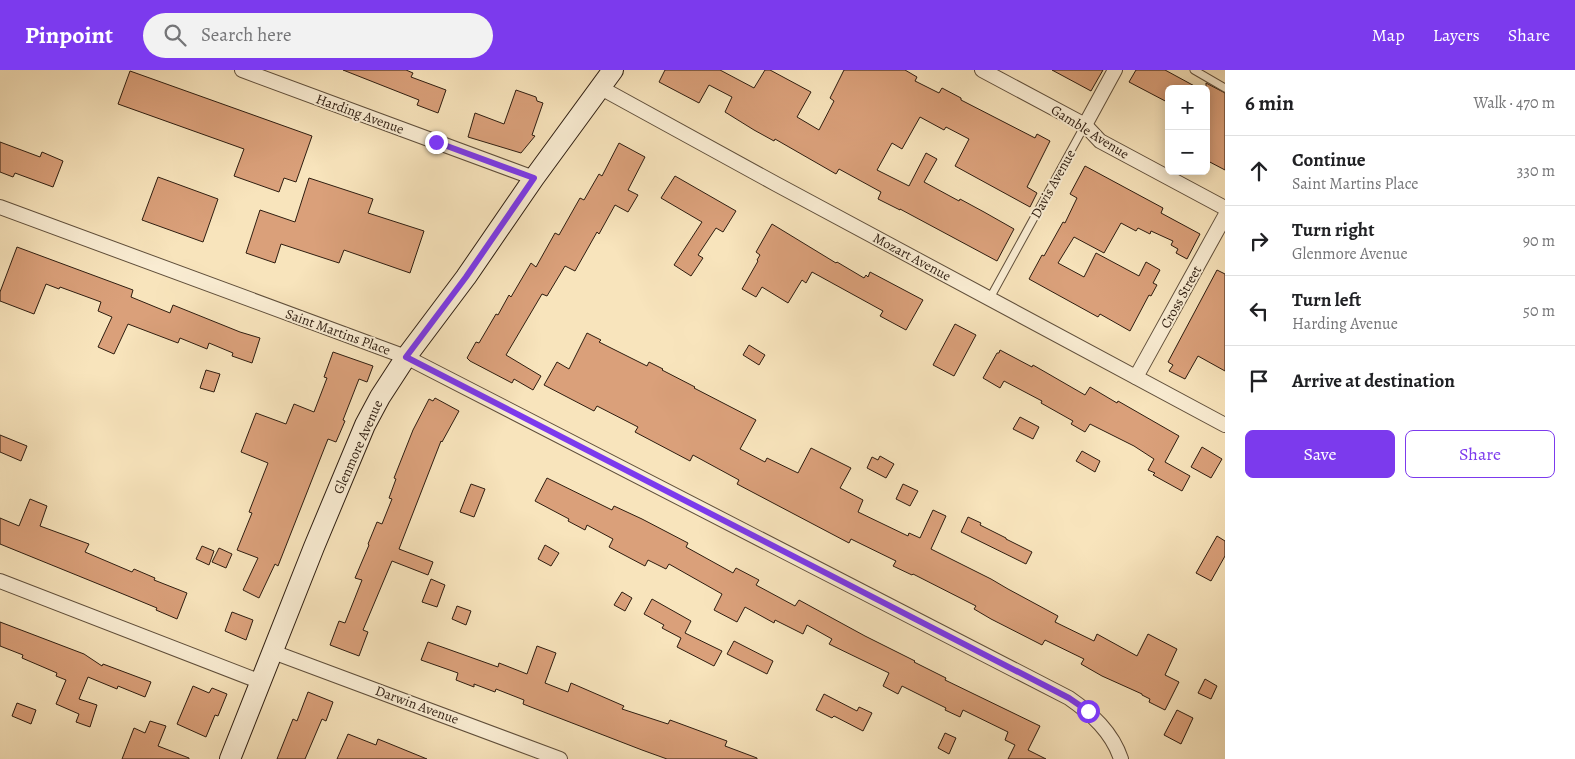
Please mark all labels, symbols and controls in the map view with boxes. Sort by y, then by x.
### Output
search box [143,13,493,58]
text: Pinpoint [25,19,113,51]
icon: search [161,21,189,49]
text: Search here [201,22,291,48]
text: Map [1372,23,1405,47]
text: Layers [1433,23,1480,47]
text: Share [1508,23,1550,47]
map controls [1165,85,1210,175]
button: + [1165,85,1210,130]
street label: Harding Avenue [313,89,407,139]
text: 6 min [1245,89,1294,117]
text: Walk · 470 m [1474,92,1555,114]
street label: Gamble Avenue [1047,100,1133,164]
button: − [1165,130,1210,175]
route end [425,131,448,154]
street label: Davis Avenue [1026,146,1080,222]
text: Continue [1292,147,1366,173]
icon: ahead [1245,157,1273,185]
text: 330 m [1517,160,1555,182]
text: Saint Martins Place [1292,173,1418,195]
text: Turn right [1292,217,1374,243]
icon: right [1245,227,1273,255]
street label: Mozart Avenue [870,228,954,286]
text: 90 m [1523,230,1555,252]
text: Glenmore Avenue [1292,243,1408,265]
street label: Cross Street [1156,262,1206,332]
text: Turn left [1292,287,1361,313]
icon: left [1245,297,1273,325]
text: 50 m [1523,300,1555,322]
street label: Saint Martins Place [283,304,393,360]
text: Harding Avenue [1292,313,1398,335]
icon: arrive [1245,367,1273,395]
text: Arrive at destination [1292,368,1455,394]
street label: Glenmore Avenue [329,397,387,497]
button: Save [1245,430,1395,478]
button: Share [1405,430,1555,478]
street label: Darwin Avenue [372,681,462,729]
route start [1077,700,1100,723]

